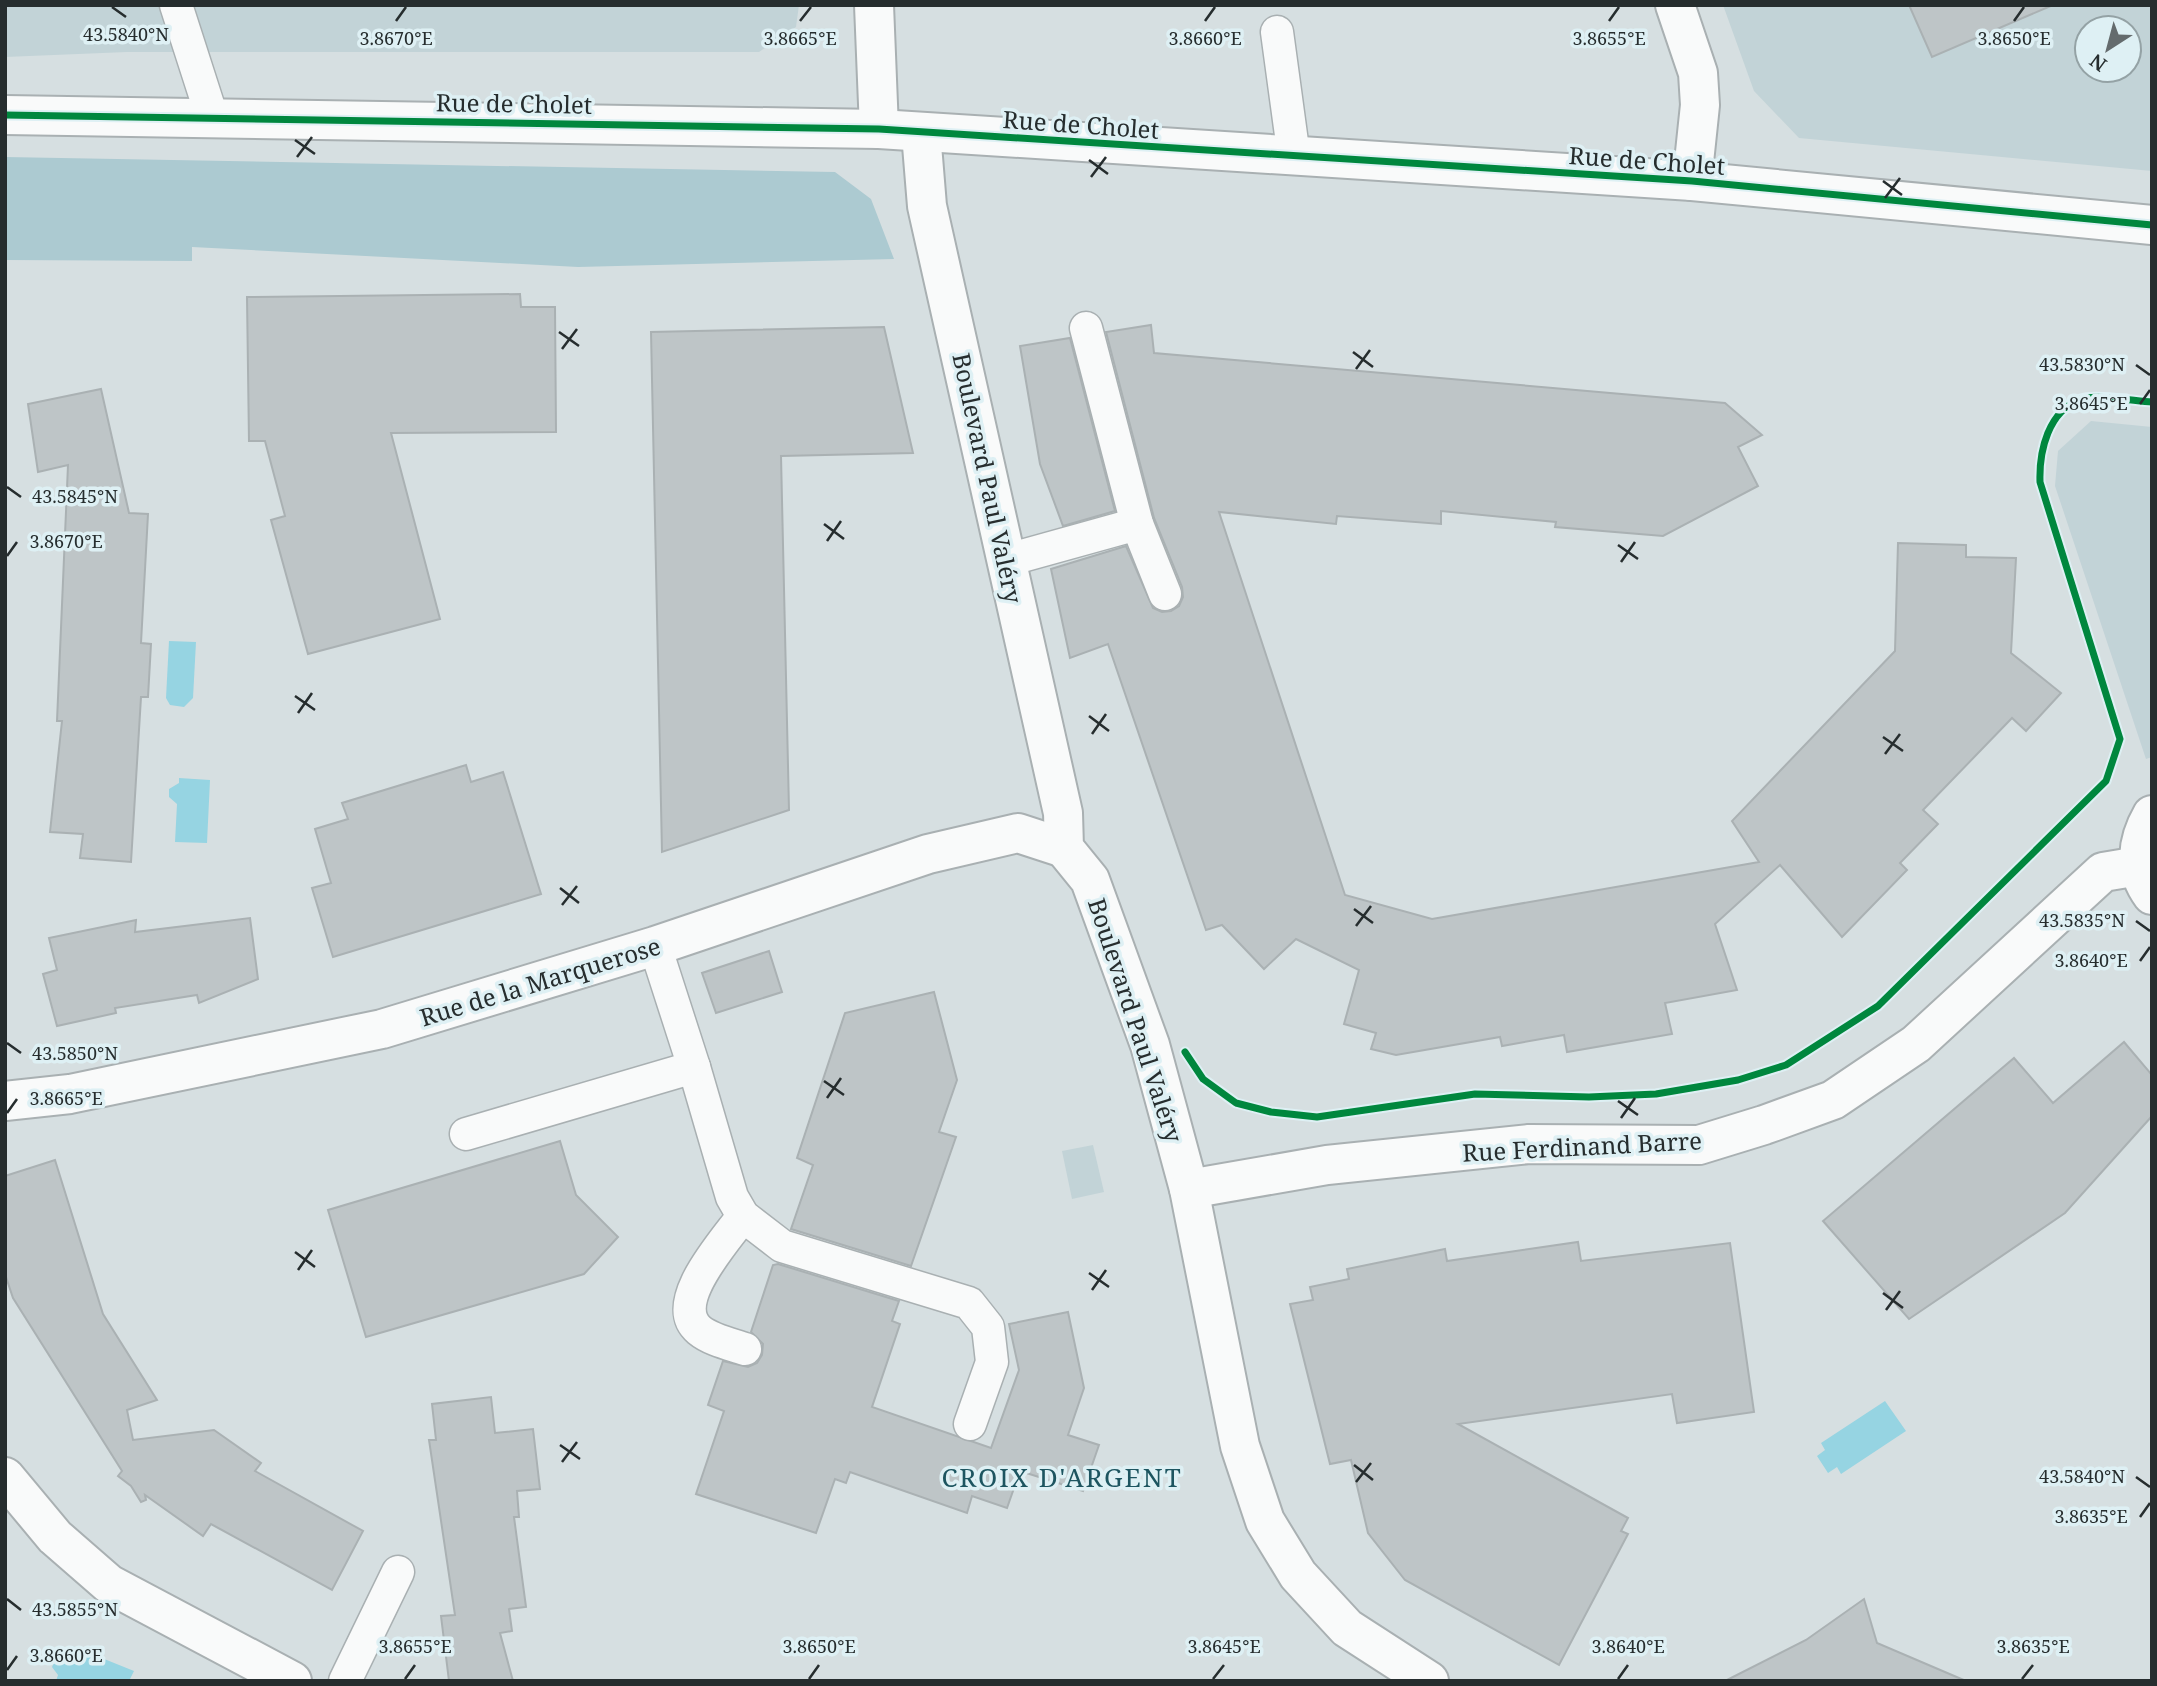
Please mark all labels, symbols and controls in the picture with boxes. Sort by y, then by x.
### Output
north arrow [2073,14,2143,84]
text: 43.5840°N [83,22,169,46]
text: 3.8670°E [359,26,433,50]
text: 3.8665°E [763,26,837,50]
text: 3.8660°E [1168,26,1242,50]
text: 3.8655°E [1572,26,1646,50]
text: 3.8650°E [1977,26,2051,50]
text: N [2084,48,2112,78]
street label: Rue de Cholet [436,85,592,121]
street label: Rue de Cholet [1002,102,1160,146]
street label: Rue de Cholet [1568,138,1726,182]
street label: Boulevard Paul Valéry [945,350,1031,607]
text: 43.5830°N [2039,352,2125,376]
text: 3.8645°E [2054,391,2128,415]
text: 43.5845°N [32,484,118,508]
text: 3.8670°E [29,529,103,553]
street label: Boulevard Paul Valéry [1081,894,1191,1147]
text: 43.5835°N [2039,908,2125,932]
street label: Rue de la Marquerose [416,929,664,1033]
text: 3.8640°E [2054,948,2128,972]
text: 43.5850°N [32,1041,118,1065]
text: 3.8665°E [29,1086,103,1110]
street label: Rue Ferdinand Barre [1461,1123,1703,1169]
district label: CROIX D'ARGENT [941,1459,1183,1495]
text: 43.5840°N [2039,1464,2125,1488]
text: 3.8635°E [2054,1504,2128,1528]
text: 43.5855°N [32,1597,118,1621]
text: 3.8655°E [378,1634,452,1658]
text: 3.8650°E [782,1634,856,1658]
text: 3.8645°E [1187,1634,1261,1658]
text: 3.8640°E [1591,1634,1665,1658]
text: 3.8635°E [1996,1634,2070,1658]
text: 3.8660°E [29,1643,103,1667]

